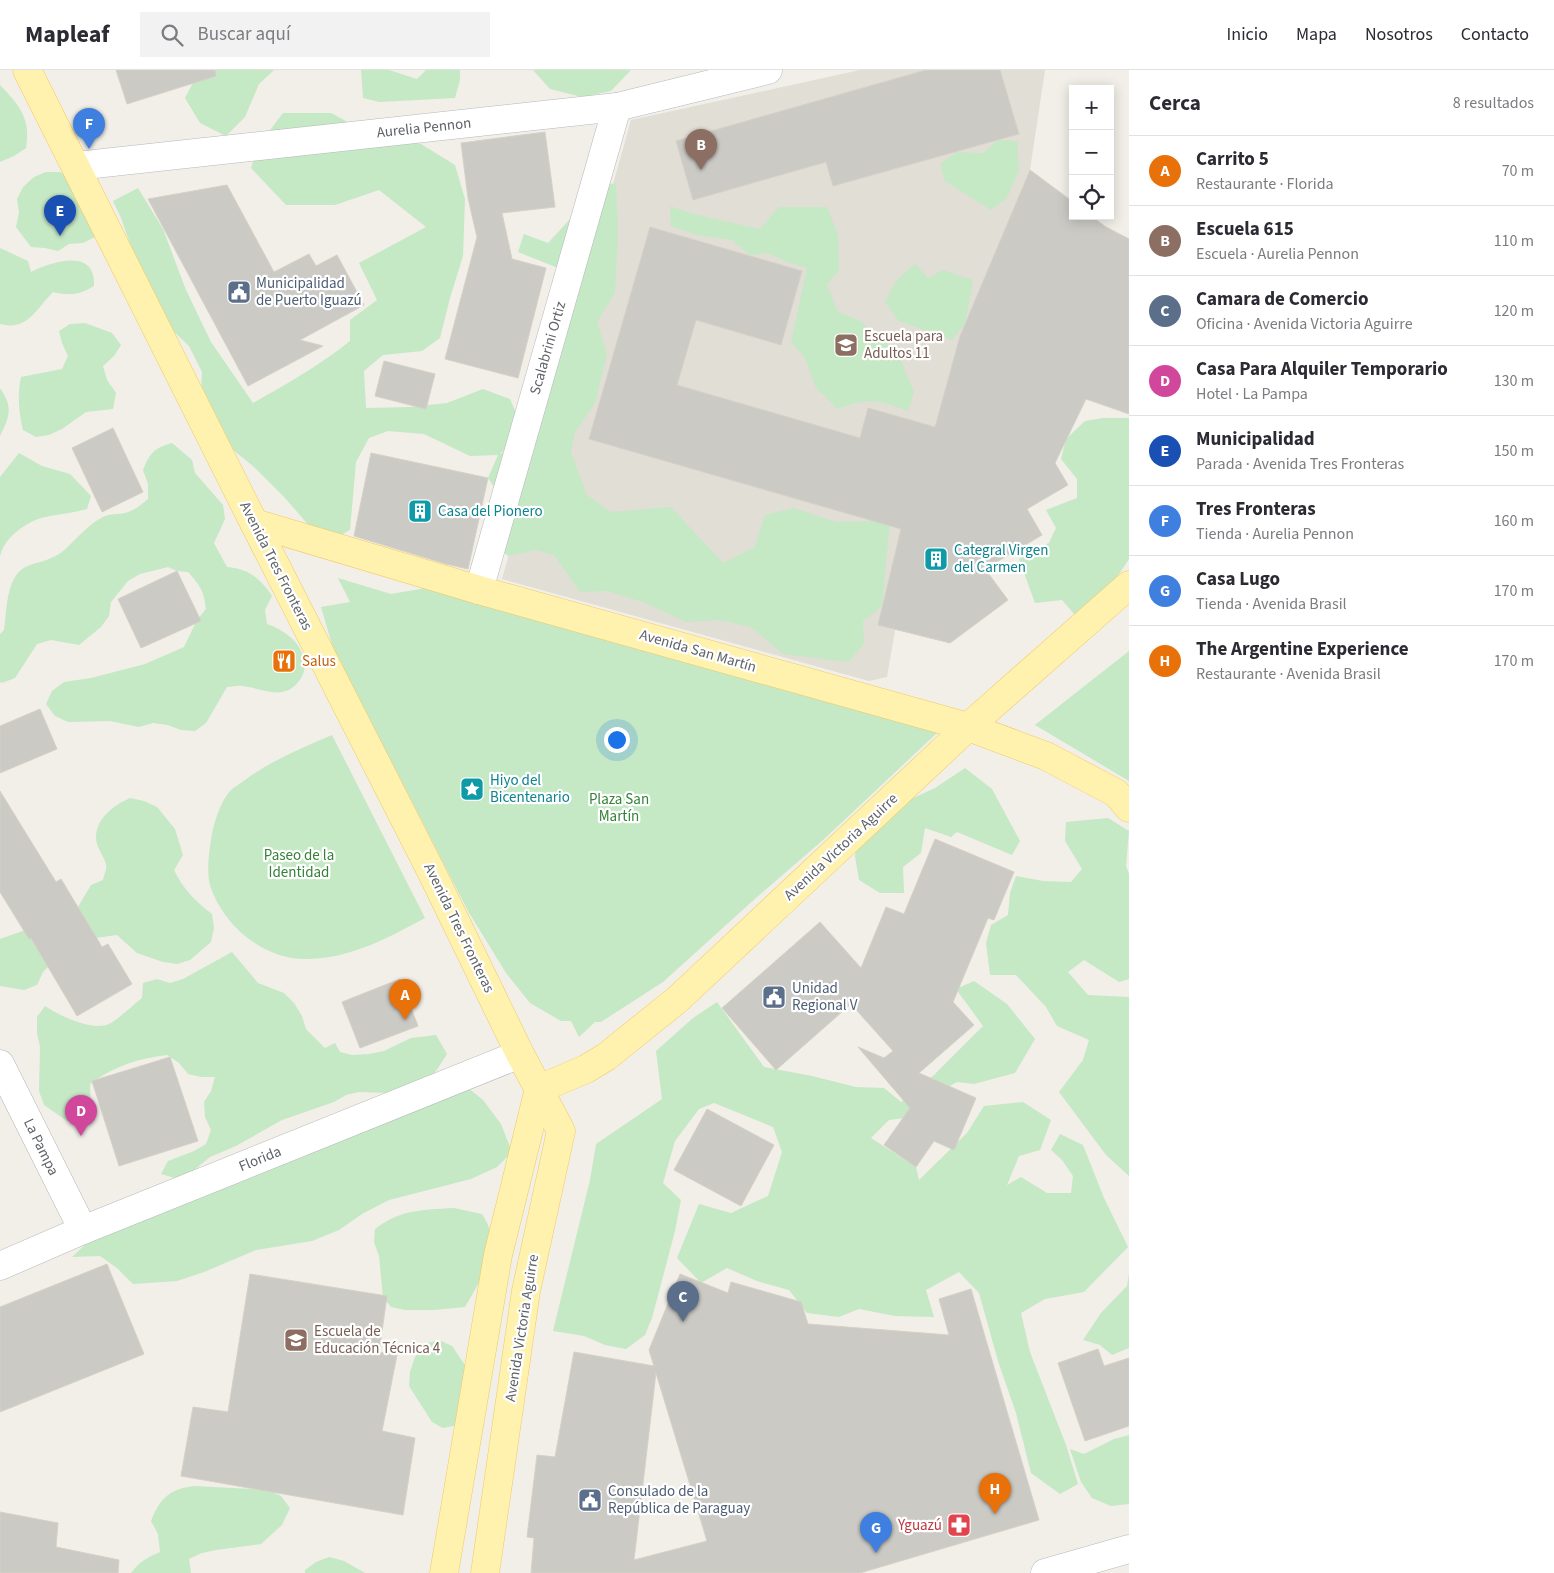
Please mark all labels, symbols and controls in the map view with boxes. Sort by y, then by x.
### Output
search box [140,12,490,57]
text: Mapleaf [25,17,110,52]
icon: search [158,21,186,49]
text: Buscar aquí [198,21,291,48]
text: Inicio [1227,22,1268,47]
text: Mapa [1296,22,1337,47]
text: Nosotros [1365,22,1433,47]
text: Contacto [1461,22,1529,47]
map controls [1069,85,1114,220]
button: + [1069,85,1114,130]
text: Cerca [1149,88,1201,118]
text: 8 resultados [1453,92,1534,114]
pin: F [73,108,105,149]
street label: Aurelia Pennon [376,113,472,143]
pin: B [685,129,717,170]
button: − [1069,130,1114,175]
text: Carrito 5 [1196,146,1269,173]
text: A [1160,160,1170,182]
text: 70 m [1502,160,1534,182]
text: Restaurante · Florida [1196,173,1334,195]
button: locate [1069,175,1114,220]
pin: E [44,195,76,236]
text: Escuela 615 [1196,216,1294,243]
text: B [1160,230,1170,252]
text: 110 m [1494,230,1534,252]
text: Escuela · Aurelia Pennon [1196,243,1359,265]
place label: Municipalidad de Puerto Iguazú [256,273,362,311]
public building icon: Municipalidad de Puerto Iguazú [226,279,252,305]
text: Camara de Comercio [1196,286,1369,313]
street label: Scalabrini Ortiz [525,299,571,397]
text: C [1160,300,1170,322]
text: 120 m [1494,300,1534,322]
text: Oficina · Avenida Victoria Aguirre [1196,313,1413,335]
place label: Escuela para Adultos 11 [864,326,943,364]
school or university icon: Escuela para Adultos 11 [833,332,859,358]
text: Casa Para Alquiler Temporario [1196,356,1448,383]
text: D [1160,370,1170,392]
text: 130 m [1494,370,1534,392]
text: Hotel · La Pampa [1196,383,1308,405]
text: Municipalidad [1196,426,1315,453]
text: E [1161,440,1169,462]
text: 150 m [1494,440,1534,462]
text: Parada · Avenida Tres Fronteras [1196,453,1404,475]
text: Tres Fronteras [1196,496,1316,523]
street label: Avenida Tres Fronteras [234,498,318,634]
building icon: Casa del Pionero [407,498,433,524]
place label: Casa del Pionero [438,501,543,522]
text: F [1161,510,1169,532]
text: 160 m [1494,510,1534,532]
text: Tienda · Aurelia Pennon [1196,523,1354,545]
place label: Categral Virgen del Carmen [954,540,1048,578]
building icon: Categral Virgen del Carmen [923,546,949,572]
text: Casa Lugo [1196,566,1280,593]
text: G [1160,580,1170,602]
text: 170 m [1494,580,1534,602]
text: Tienda · Avenida Brasil [1196,593,1347,615]
street label: Avenida San Martín [637,624,759,678]
text: The Argentine Experience [1196,636,1409,663]
restaurant icon: Salus [271,648,297,674]
text: H [1160,650,1170,672]
text: 170 m [1494,650,1534,672]
place label: Salus [302,651,336,672]
text: Restaurante · Avenida Brasil [1196,663,1381,685]
your location [604,727,630,753]
place label: Hiyo del Bicentenario [490,770,570,808]
place icon: Hiyo del Bicentenario [459,776,485,802]
park label: Plaza San Martín [589,789,649,827]
street label: Avenida Victoria Aguirre [779,789,903,905]
park label: Paseo de la Identidad [264,845,334,883]
street label: Avenida Tres Fronteras [418,860,500,996]
place label: Unidad Regional V [792,978,858,1016]
pin: A [389,979,421,1020]
public building icon: Unidad Regional V [761,984,787,1010]
pin: D [65,1095,97,1136]
street label: La Pampa [18,1115,64,1179]
street label: Florida [236,1141,284,1177]
street label: Avenida Victoria Aguirre [500,1253,544,1403]
pin: C [667,1281,699,1322]
place label: Escuela de Educación Técnica 4 [314,1321,441,1359]
school or university icon: Escuela de Educación Técnica 4 [283,1327,309,1353]
pin: H [979,1473,1011,1514]
place label: Consulado de la República de Paraguay [608,1481,750,1519]
public building icon: Consulado de la República de Paraguay [577,1487,603,1513]
pin: G [860,1512,892,1553]
pharmacy icon: Yguazú [946,1512,972,1538]
place label: Yguazú [897,1515,942,1536]

